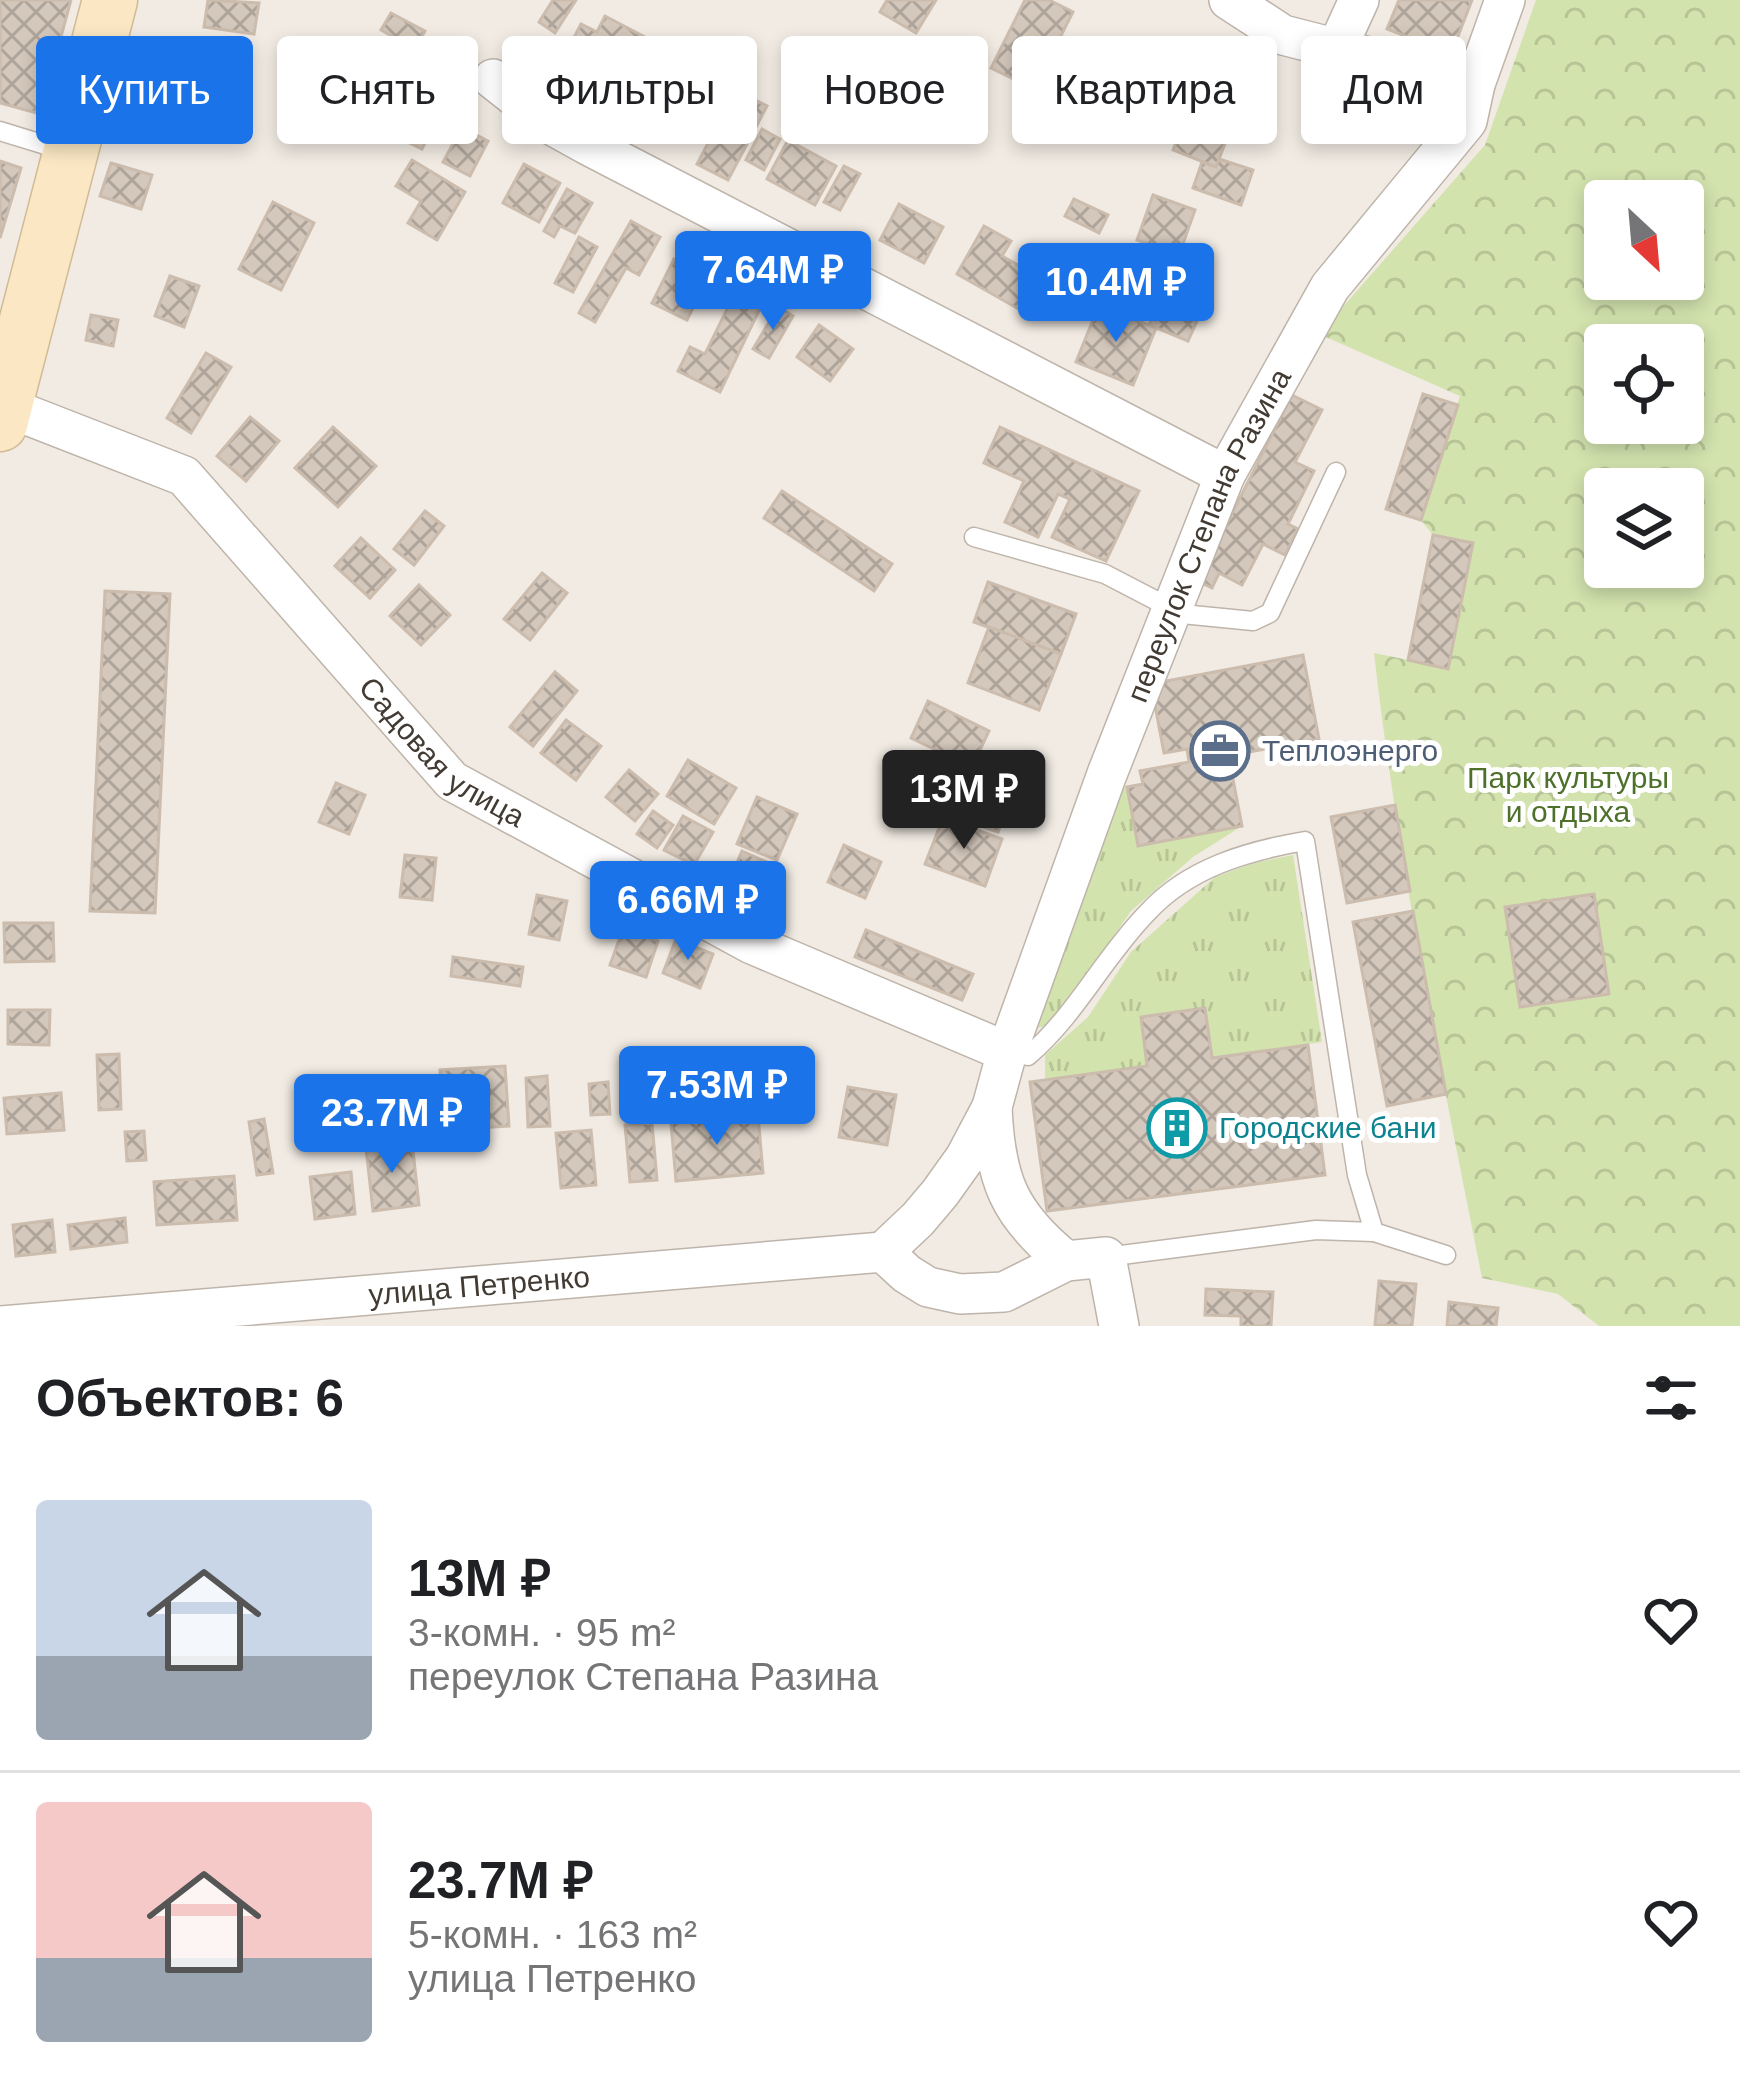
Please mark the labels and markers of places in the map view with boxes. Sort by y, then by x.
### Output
pin: 7.64M ₽ [662,231,884,333]
pin: 10.4M ₽ [1005,243,1227,345]
office icon: Теплоэнерго [1189,720,1251,782]
place label: Теплоэнерго [1262,734,1438,767]
pin: 13M ₽ [880,750,1048,852]
pin: 6.66M ₽ [577,861,799,963]
pin: 7.53M ₽ [606,1046,828,1148]
pin: 23.7M ₽ [281,1074,503,1176]
building icon: Городские бани [1146,1097,1208,1159]
place label: Городские бани [1219,1111,1437,1144]

